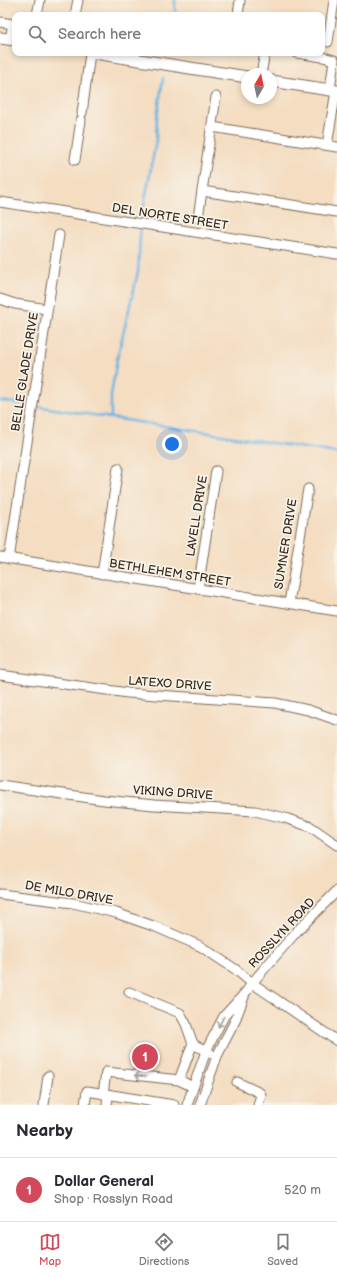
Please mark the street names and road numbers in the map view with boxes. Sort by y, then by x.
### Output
street label: DEL NORTE STREET [111,200,230,234]
street label: BELLE GLADE DRIVE [8,311,42,433]
street label: LAVELL DRIVE [183,474,211,558]
street label: SUMNER DRIVE [271,498,301,590]
street label: BETHLEHEM STREET [108,556,233,590]
street label: LATEXO DRIVE [128,674,212,694]
street label: VIKING DRIVE [132,783,214,803]
street label: DE MILO DRIVE [24,878,114,908]
street label: ROSSLYN ROAD [246,895,319,971]

